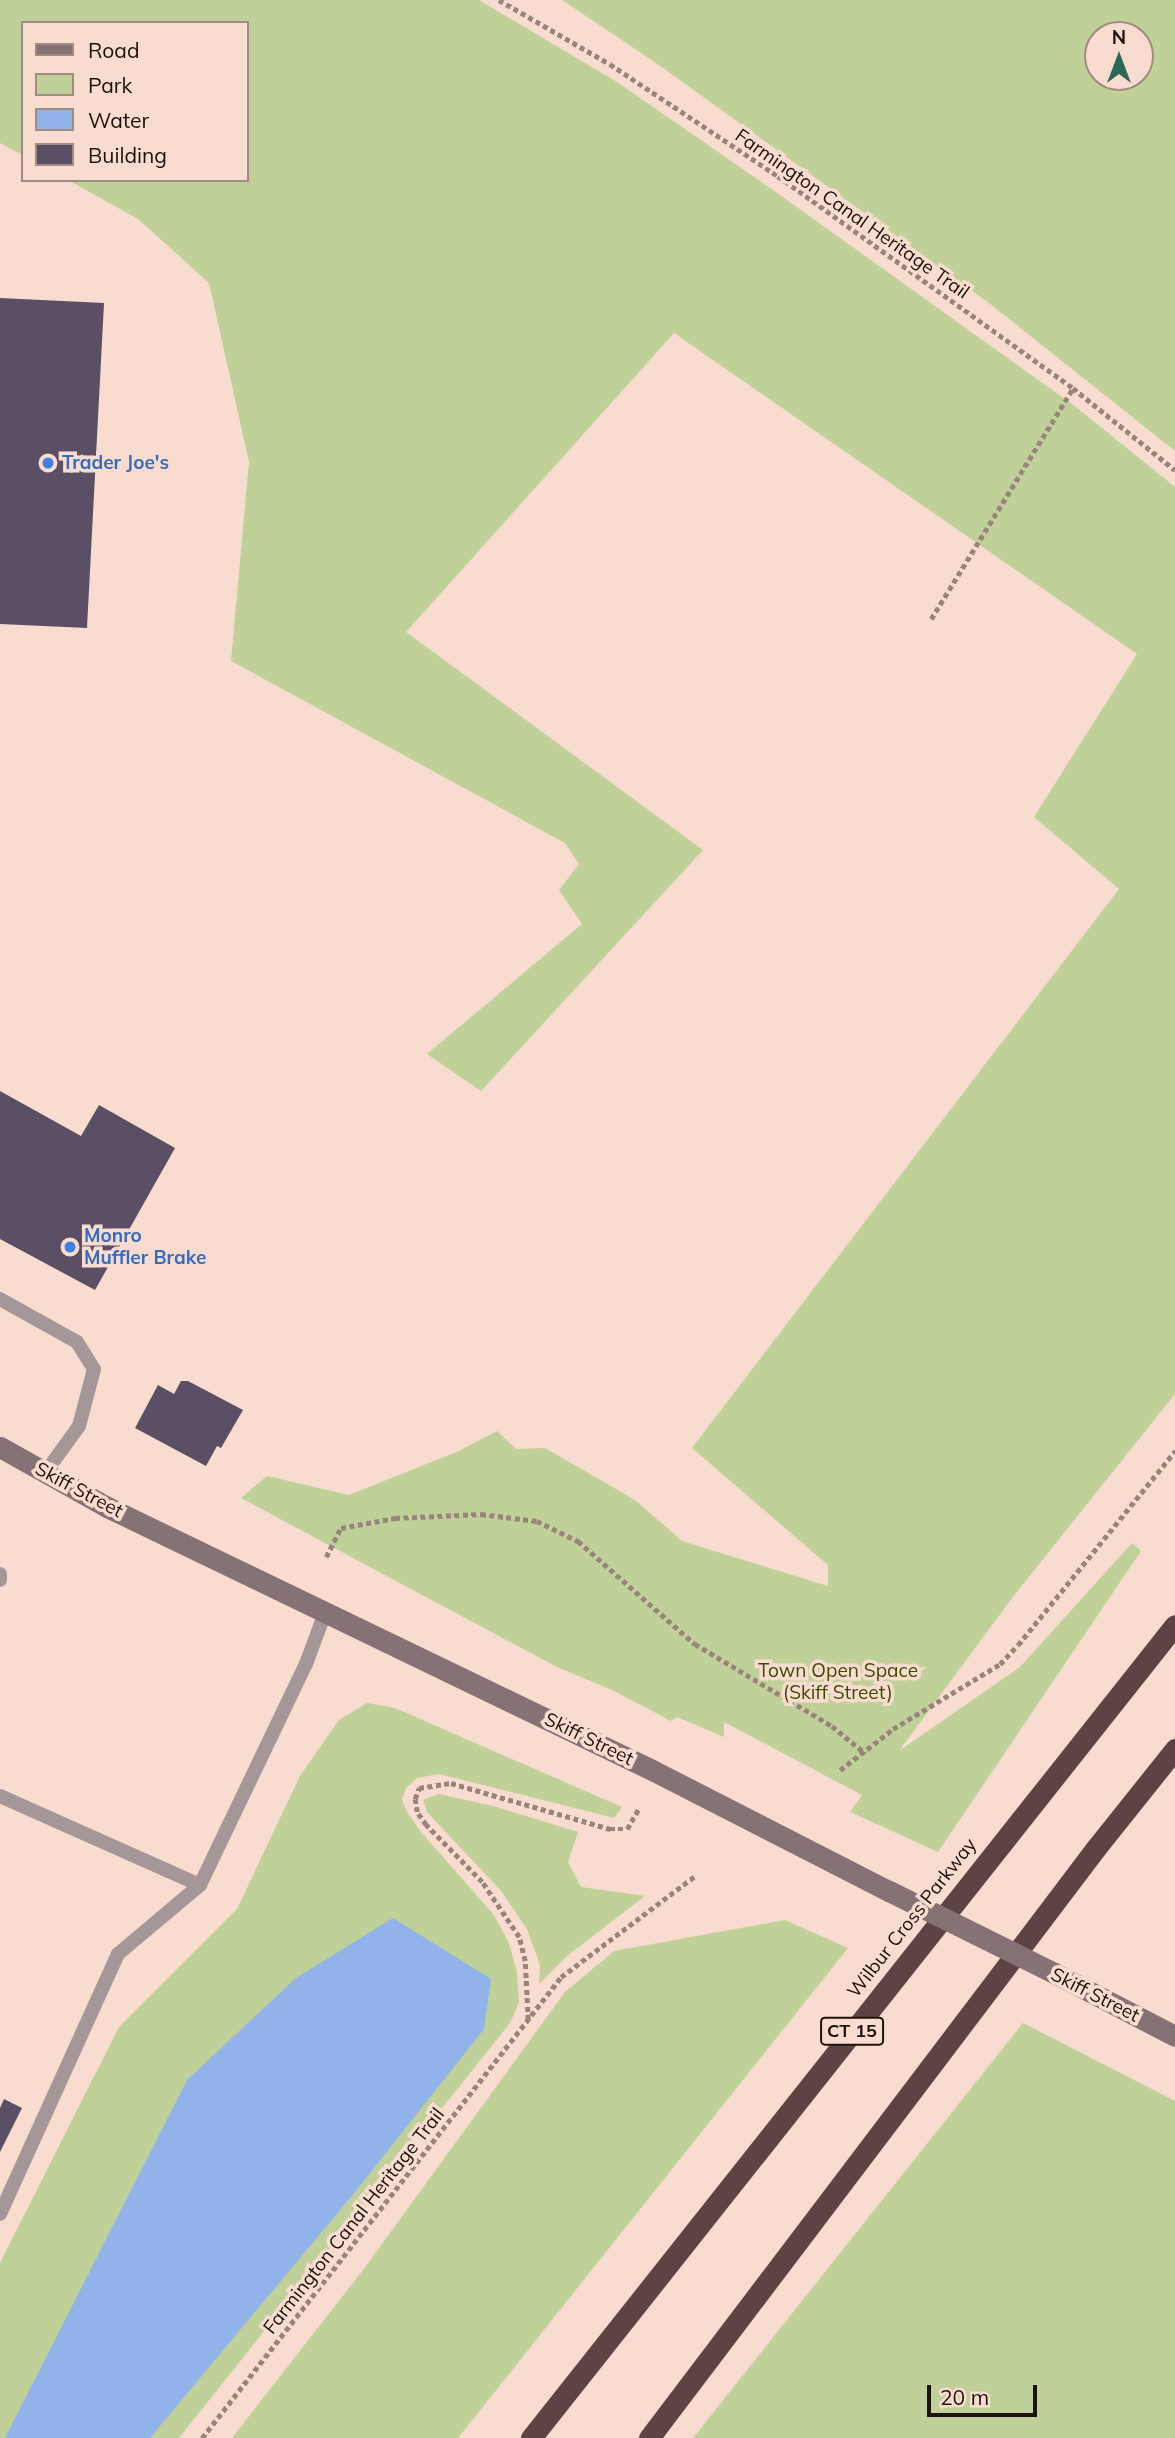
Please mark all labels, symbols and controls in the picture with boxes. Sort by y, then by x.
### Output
legend [21,21,248,182]
north arrow [1084,21,1154,91]
text: N [1112,25,1126,49]
text: Road [88,37,139,63]
text: Park [88,72,132,98]
text: Water [88,107,149,133]
street label: Farmington Canal Heritage Trail [731,124,973,304]
text: Building [88,142,167,168]
place label: Trader Joe's [62,452,169,474]
marker: Trader Joe's [40,455,56,471]
place label: Monro Muffler Brake [84,1225,206,1269]
marker: Monro Muffler Brake [62,1239,78,1255]
street label: Skiff Street [31,1457,127,1523]
park label: Town Open Space (Skiff Street) [758,1660,918,1704]
street label: Skiff Street [541,1708,637,1770]
street label: Wilbur Cross Parkway [843,1834,981,2002]
street label: Skiff Street [1047,1963,1143,2027]
road number: CT 15 [819,2017,885,2046]
street label: Farmington Canal Heritage Trail [259,2104,449,2338]
scale bar [930,2372,1040,2416]
text: 20 m [940,2384,989,2410]

